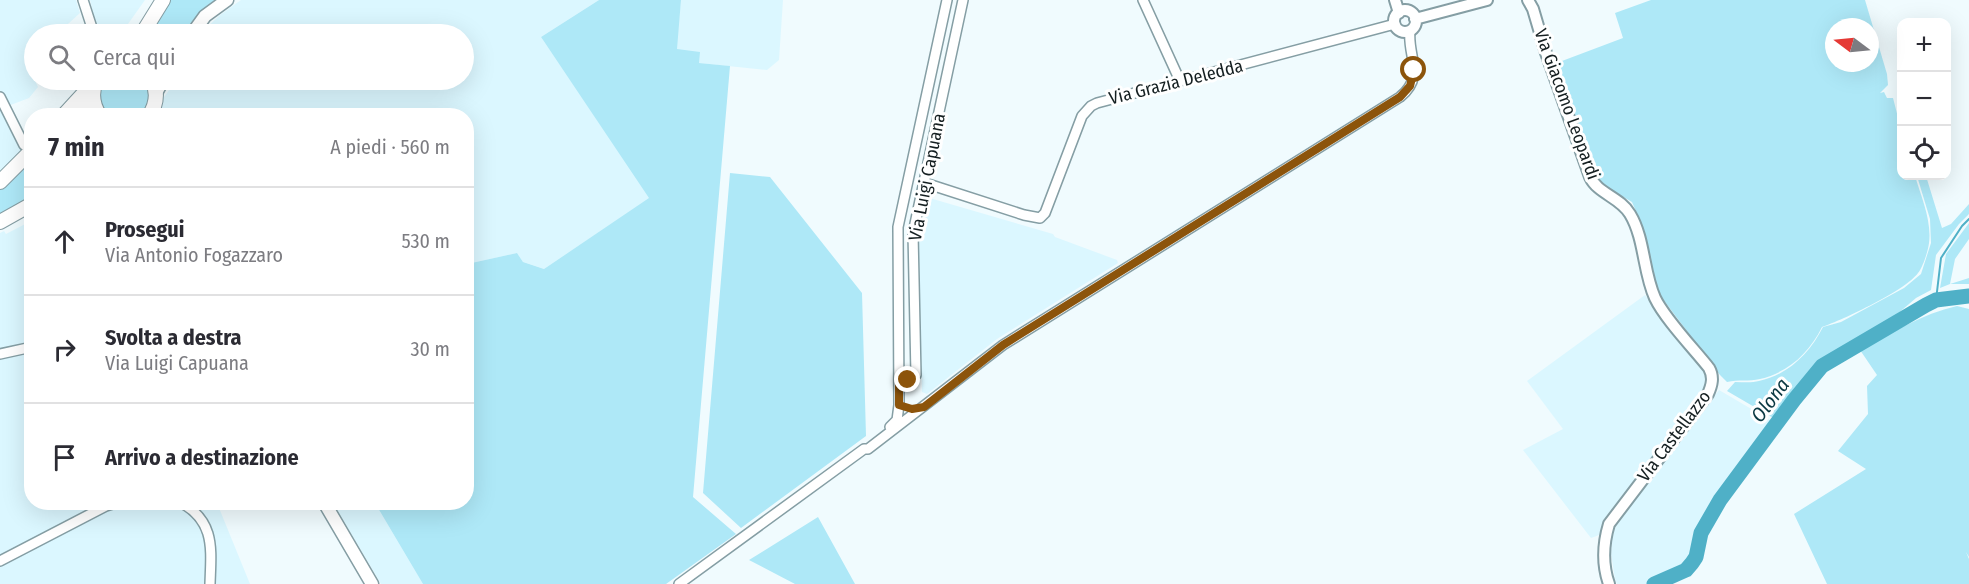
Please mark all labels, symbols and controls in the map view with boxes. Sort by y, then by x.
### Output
north arrow [1825,18,1879,72]
map controls [1897,18,1951,180]
button: + [1897,18,1951,72]
search box [24,24,474,90]
street label: Via Giacomo Leopardi [1529,26,1605,182]
icon: search [45,41,78,74]
text: Cerca qui [93,44,176,71]
street label: Via Grazia Deledda [1107,55,1245,109]
route start [1400,56,1426,82]
button: − [1897,72,1951,126]
street label: Via Luigi Capuana [904,111,950,243]
button: locate [1897,126,1951,180]
text: 7 min [48,132,105,163]
text: A piedi · 560 m [330,135,450,159]
text: Prosegui [105,216,184,243]
icon: ahead [48,225,81,258]
text: 530 m [401,229,450,253]
text: Via Antonio Fogazzaro [105,243,283,267]
text: Svolta a destra [105,324,242,351]
icon: right [48,333,81,366]
text: 30 m [410,337,450,361]
text: Via Luigi Capuana [105,351,249,375]
route end [894,366,920,392]
water label: Olona [1746,373,1794,427]
street label: Via Castellazzo [1633,386,1715,486]
icon: arrive [48,441,81,474]
text: Arrivo a destinazione [105,444,299,471]

